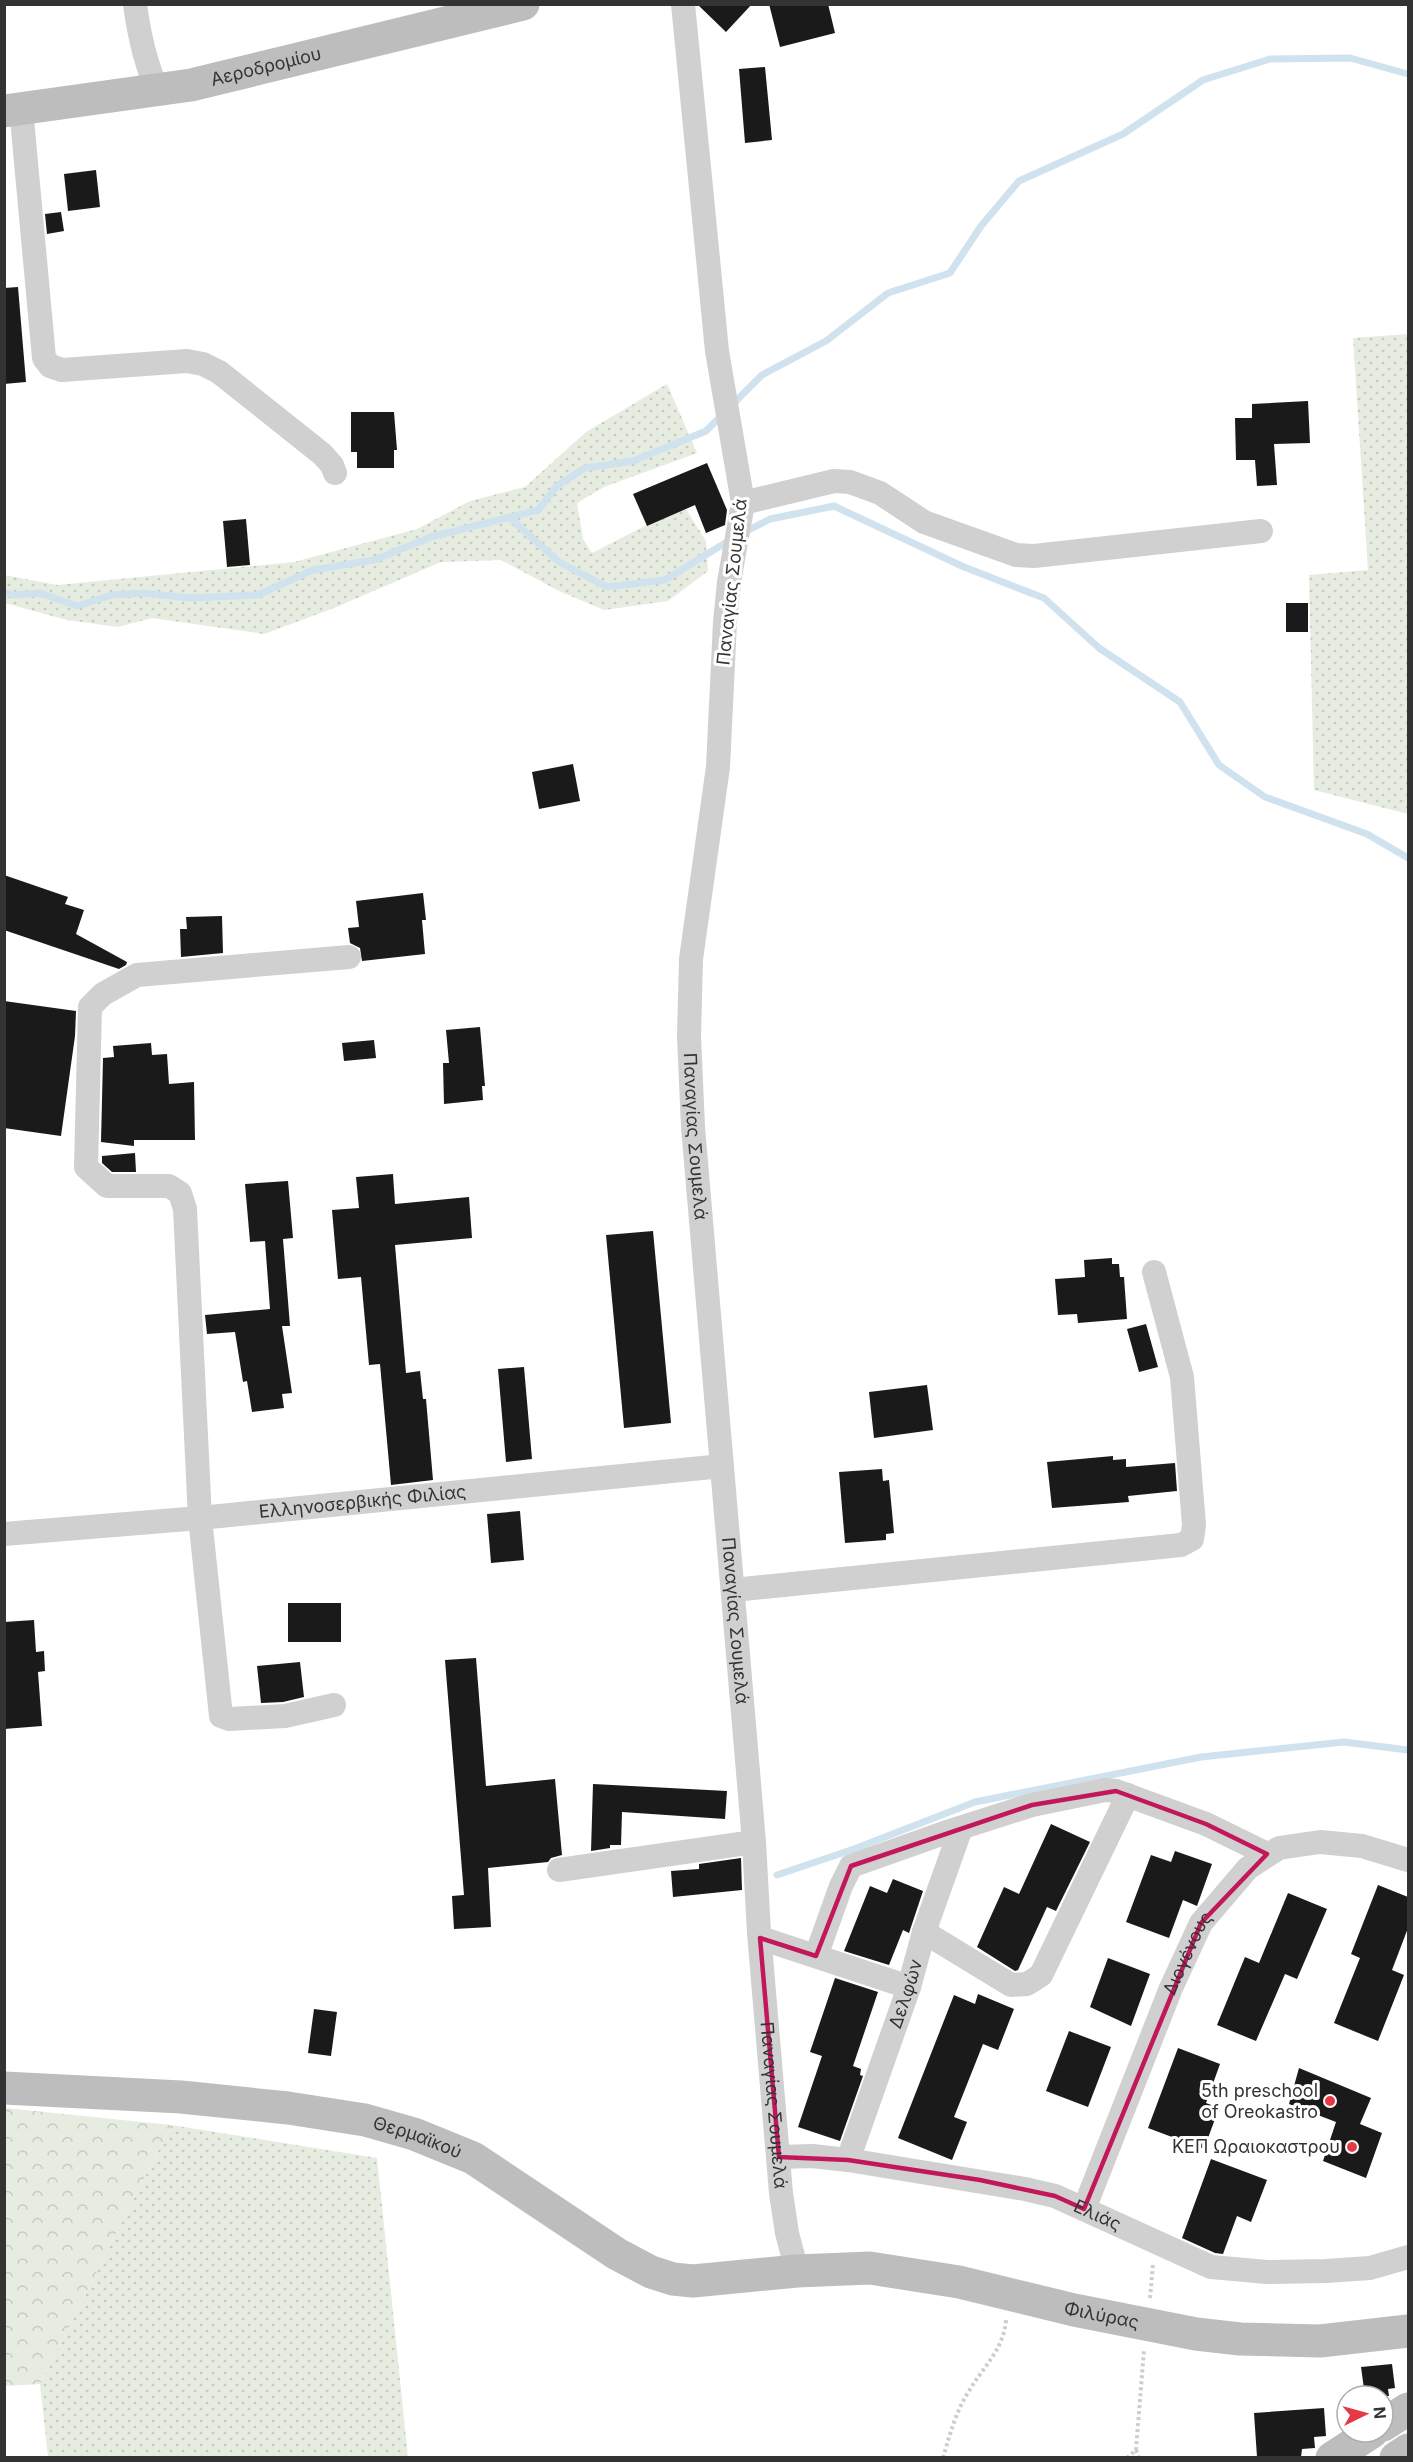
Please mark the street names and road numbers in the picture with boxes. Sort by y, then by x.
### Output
street label: Αεροδρομίου [208,43,323,90]
street label: Παναγίας Σουμελά [712,498,751,666]
street label: Παναγίας Σουμελά [680,1052,712,1221]
street label: Ελληνοσερβικής Φιλίας [258,1481,467,1522]
street label: Παναγίας Σουμελά [718,1536,753,1705]
street label: Διογένους [1158,1907,1216,1998]
street label: Δελφών [884,1956,926,2031]
street label: Παναγίας Σουμελά [757,2021,792,2190]
street label: Θερμαϊκού [371,2112,465,2162]
street label: Ελιάς [1071,2195,1125,2235]
street label: Φιλύρας [1062,2297,1141,2333]

